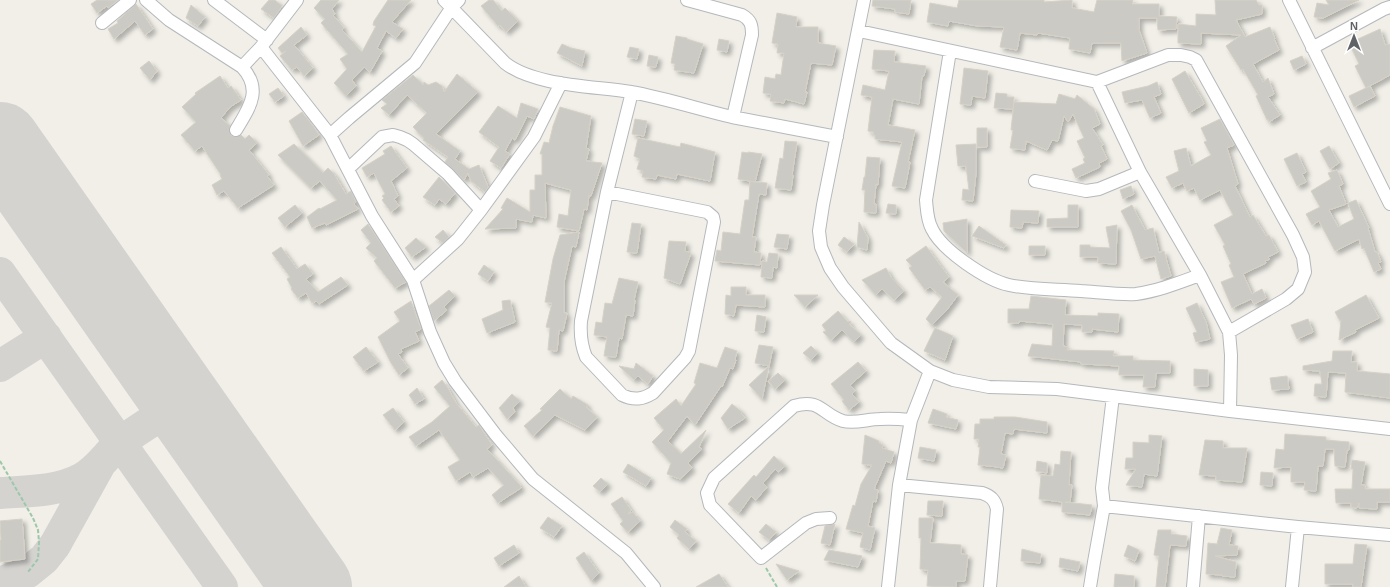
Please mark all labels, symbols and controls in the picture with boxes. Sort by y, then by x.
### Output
north arrow [1334,16,1374,56]
text: N [1350,20,1358,32]

